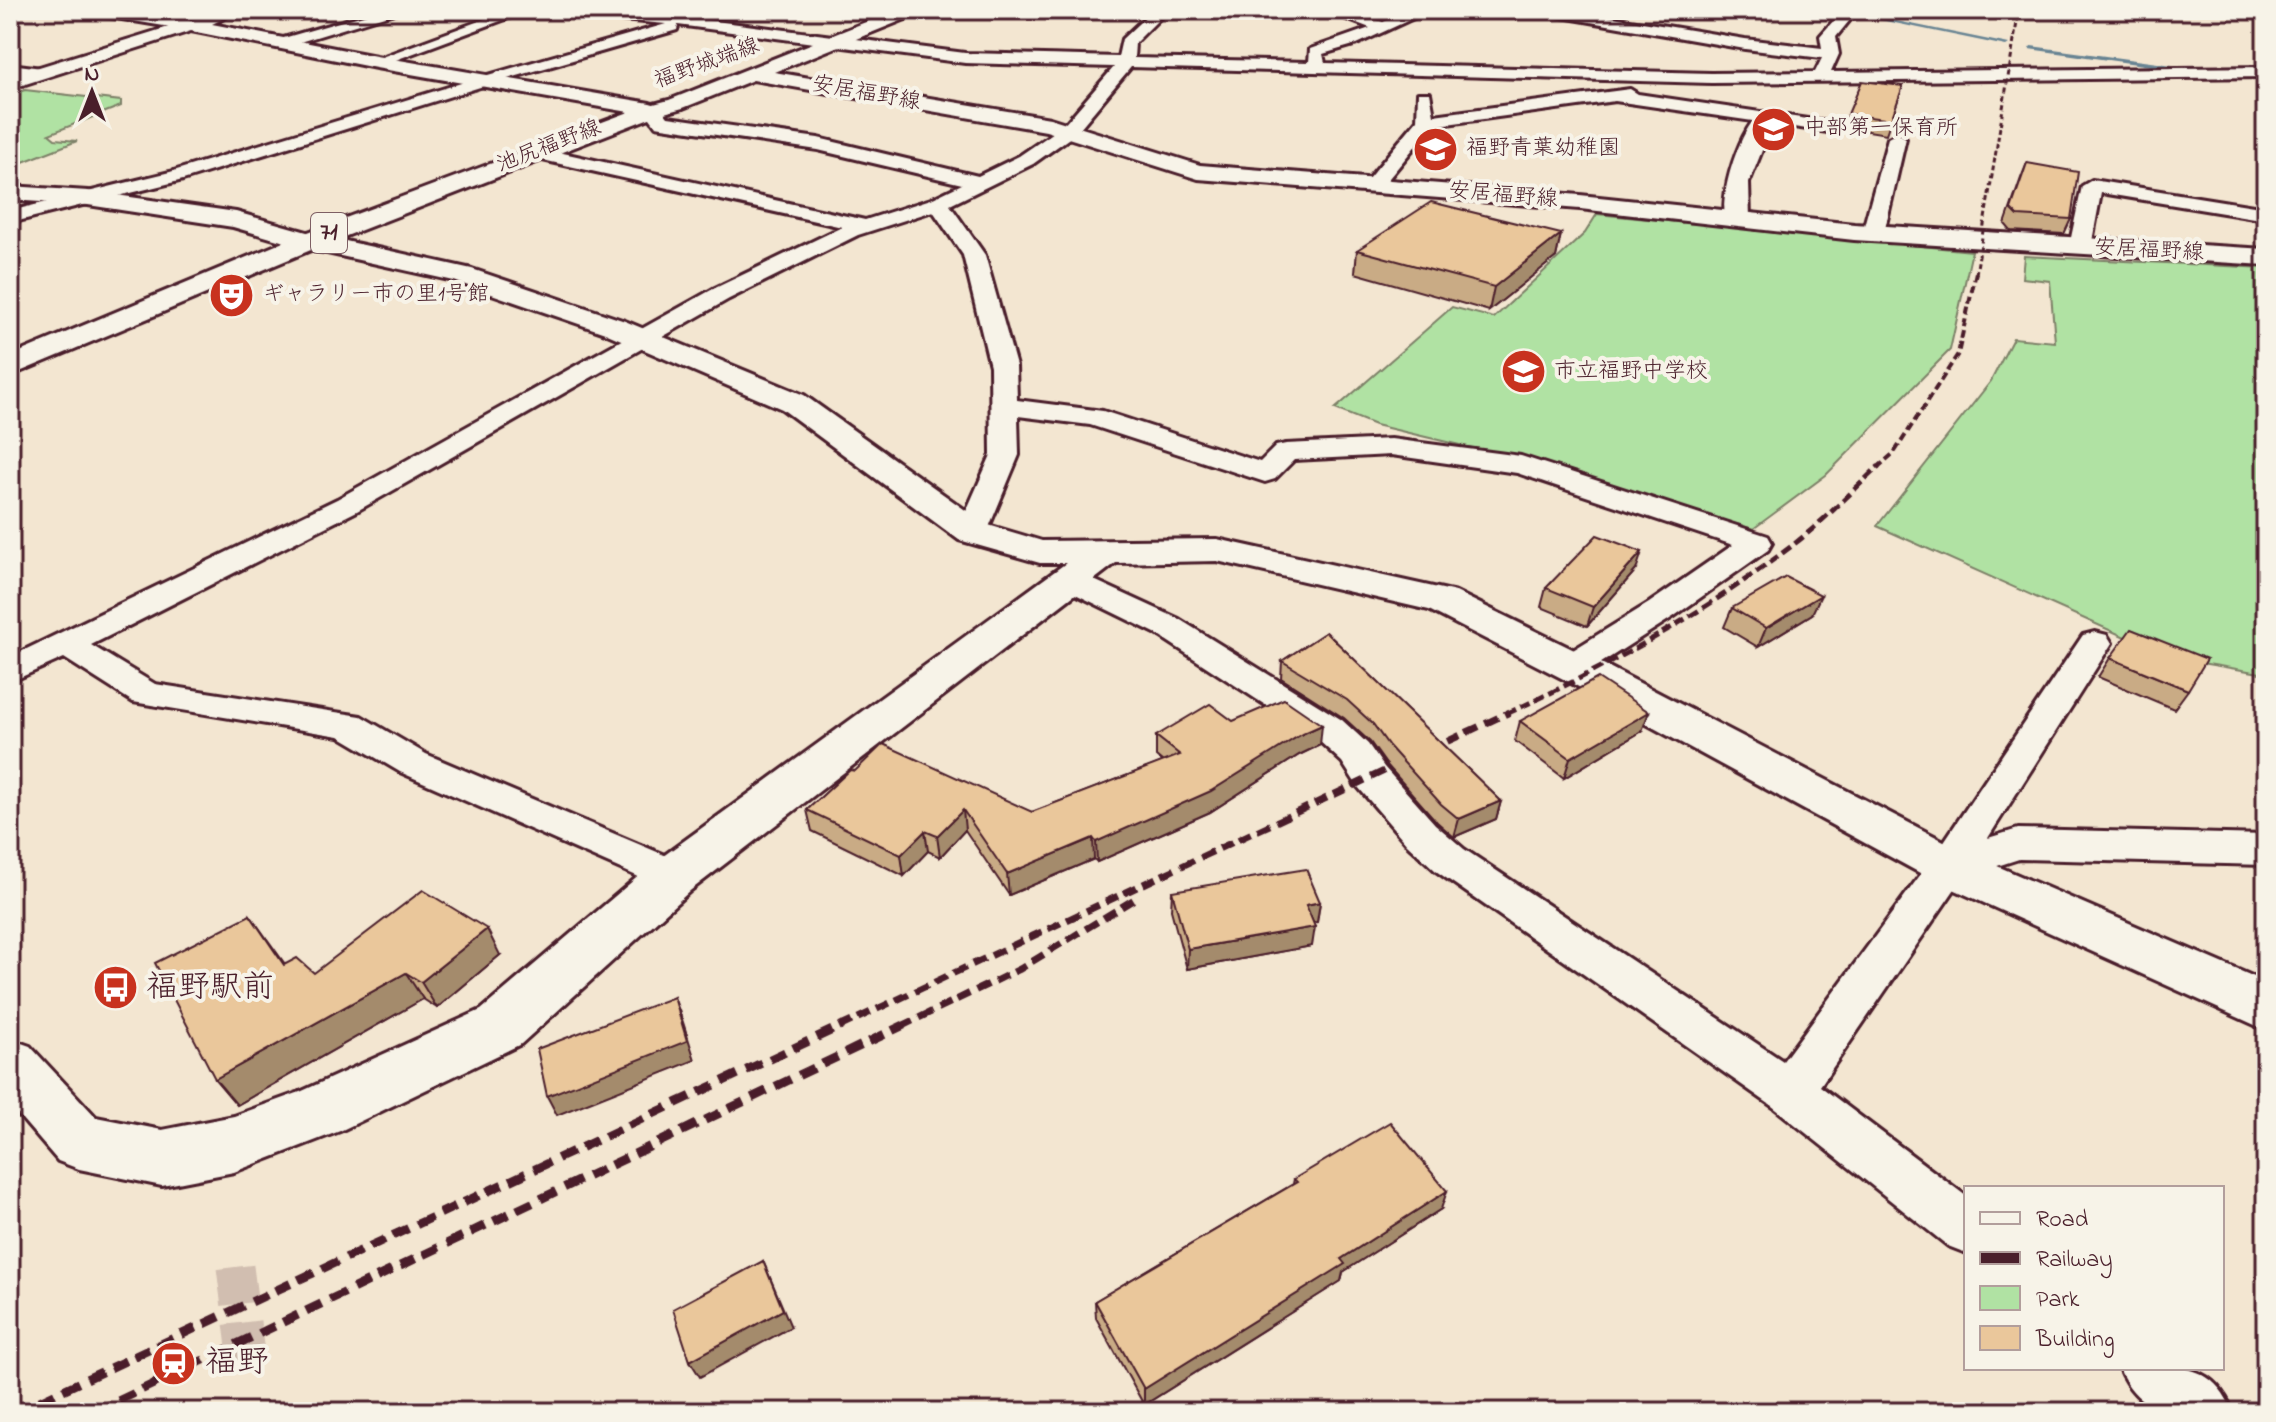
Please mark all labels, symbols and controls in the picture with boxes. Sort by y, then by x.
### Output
street label: 福野城端線 [650,30,764,98]
north arrow [52,52,132,132]
text: N [85,59,99,91]
street label: 安居福野線 [809,69,923,119]
school or university icon: 中部第一保育所 [1749,105,1797,153]
street label: 池尻福野線 [492,112,606,182]
place label: 中部第一保育所 [1804,113,1958,145]
school or university icon: 福野青葉幼稚園 [1411,125,1459,173]
place label: 福野青葉幼稚園 [1466,133,1620,165]
street label: 安居福野線 [1447,175,1559,217]
road number: 71 [311,213,347,253]
street label: 安居福野線 [2093,232,2205,270]
theatre icon: ギャラリー市の里1号館 [207,271,255,319]
place label: ギャラリー市の里1号館 [262,279,489,311]
school or university icon: 市立福野中学校 [1499,348,1547,396]
place label: 市立福野中学校 [1554,356,1708,388]
bus stop icon: 福野駅前 [91,964,139,1012]
place label: 福野駅前 [146,965,274,1012]
legend [1964,1186,2224,1370]
text: Road [2036,1203,2089,1238]
text: Railway [2036,1243,2113,1279]
text: Park [2036,1283,2080,1318]
text: Building [2035,1323,2115,1358]
station icon: 福野 [150,1339,198,1387]
place label: 福野 [205,1340,269,1387]

